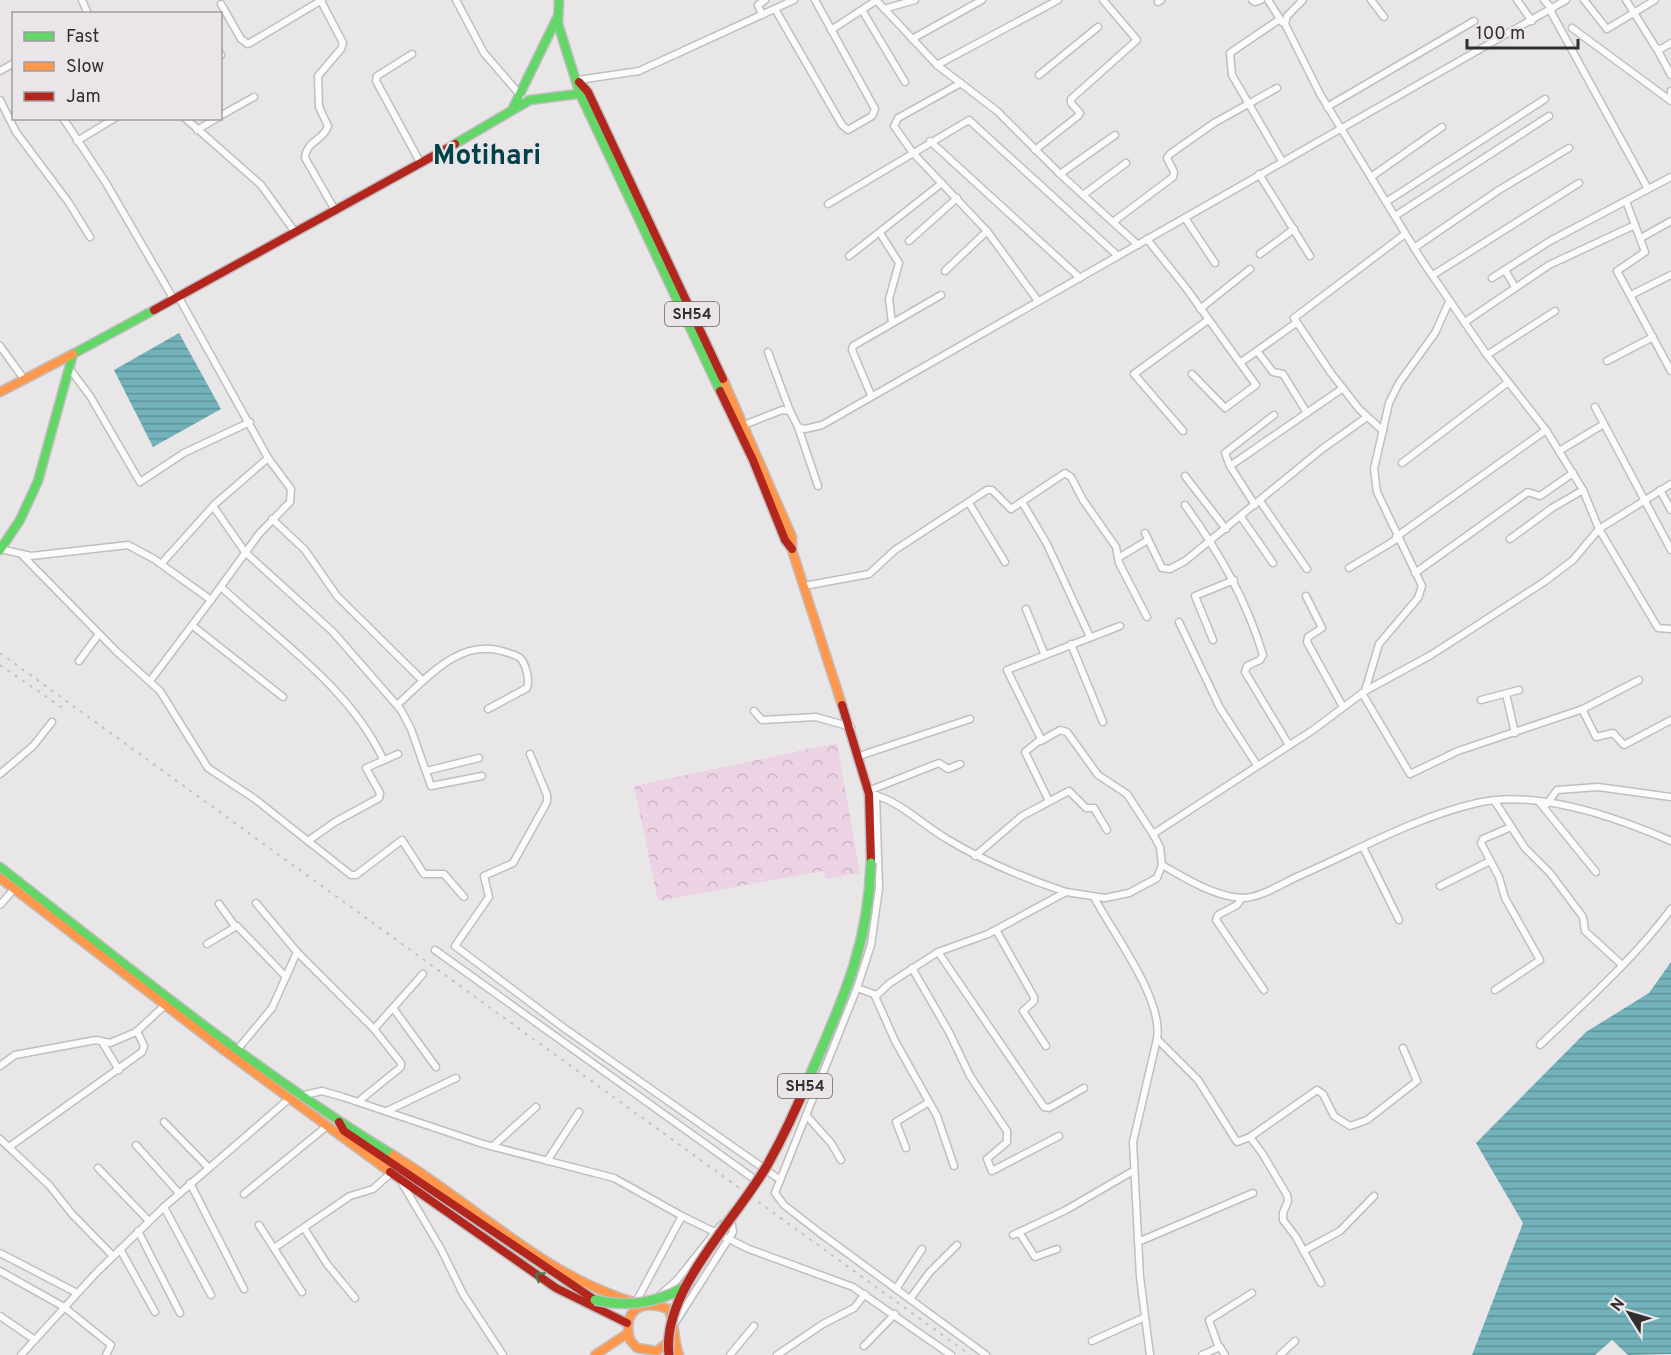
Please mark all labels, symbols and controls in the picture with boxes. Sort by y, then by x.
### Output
legend [12,12,222,120]
scale bar [1467,12,1578,50]
text: 100 m [1476,23,1525,46]
text: Fast [66,26,99,49]
text: Slow [66,56,104,79]
text: Jam [66,86,101,109]
district label: Motihari [433,139,541,175]
road number: SH54 [665,302,719,326]
road number: SH54 [778,1074,832,1098]
one-way arrow [535,1272,546,1283]
north arrow [1599,1283,1659,1343]
text: N [1607,1295,1630,1316]

